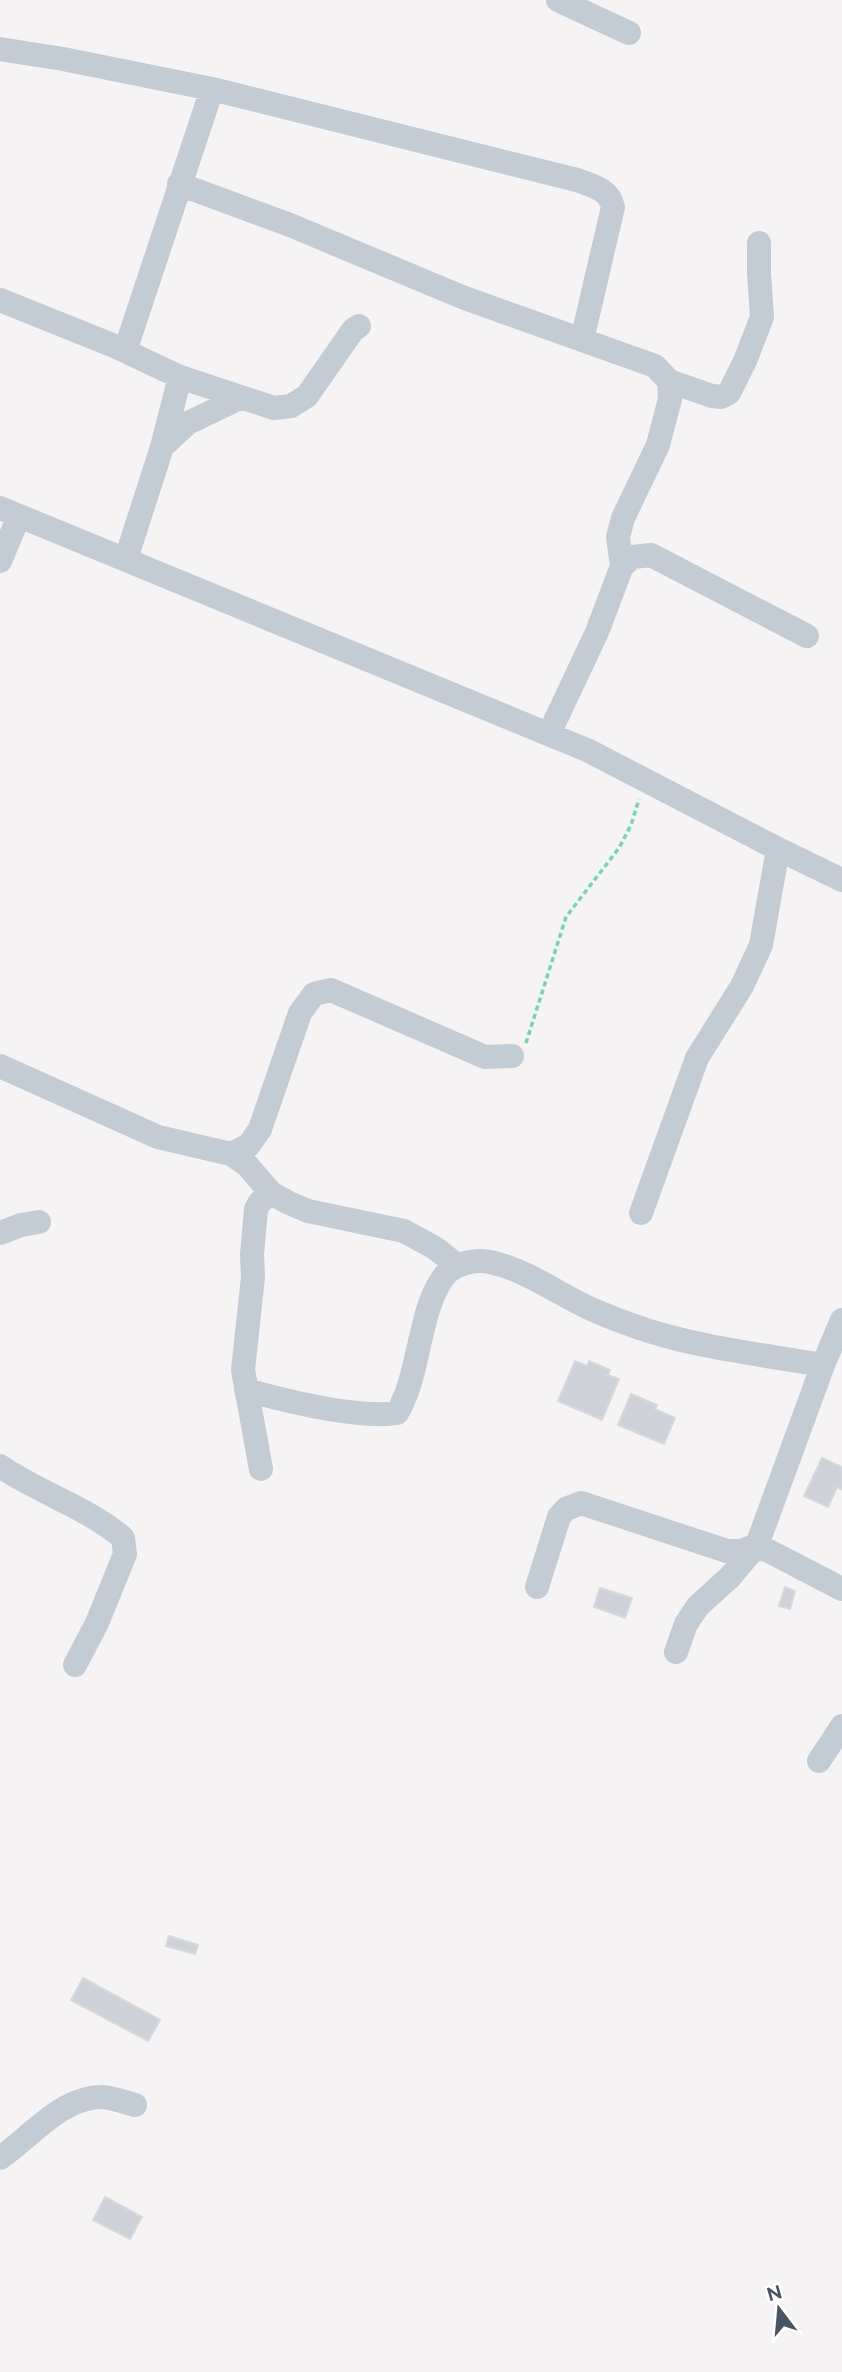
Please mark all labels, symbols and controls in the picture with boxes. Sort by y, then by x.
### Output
north arrow [744,2274,814,2344]
text: N [764,2280,784,2305]

